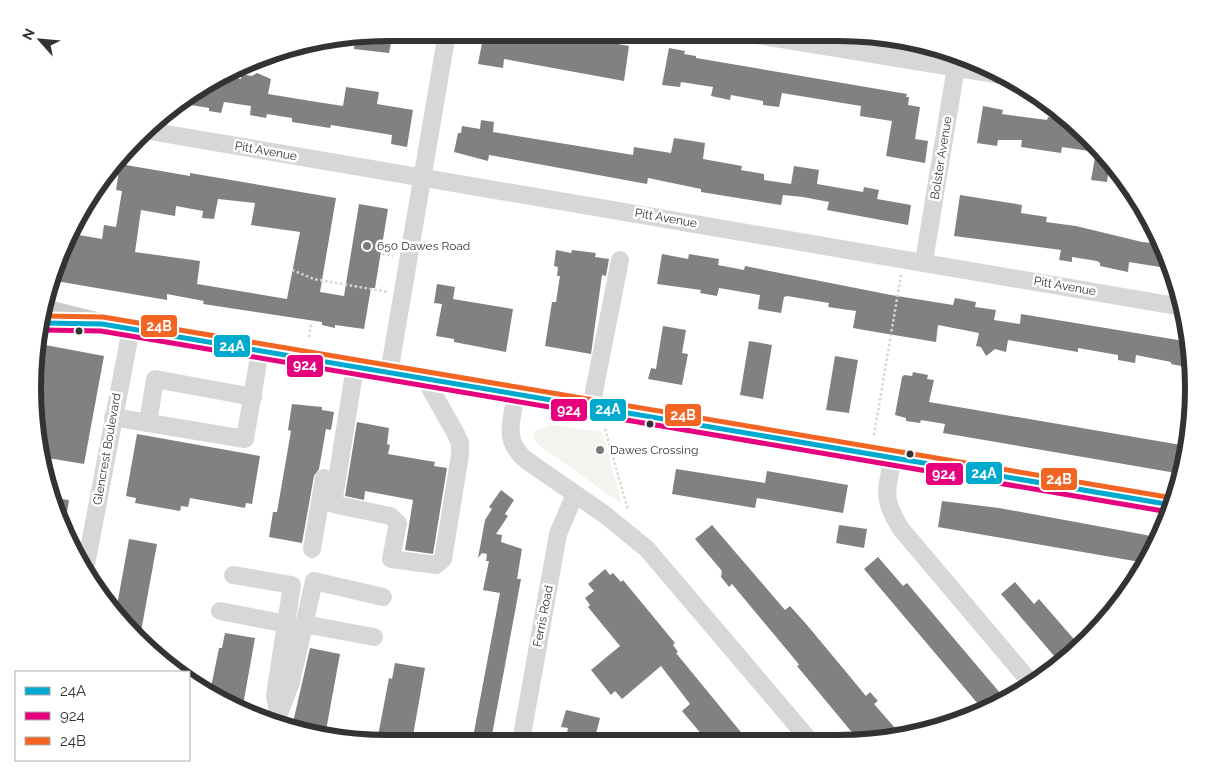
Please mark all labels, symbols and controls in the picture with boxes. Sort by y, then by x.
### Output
north arrow [15,15,65,65]
text: N [19,26,38,42]
street label: Bolster Avenue [928,115,954,201]
street label: Pitt Avenue [234,139,298,163]
street label: Pitt Avenue [634,206,698,230]
place label: 650 Dawes Road [377,239,470,253]
marker: 650 Dawes Road [361,240,373,252]
street label: Pitt Avenue [1033,274,1097,298]
line badge: 24B [140,314,178,338]
text: 24B [146,318,172,334]
unlabelled marker [74,326,84,336]
line badge: 24A [213,334,251,358]
text: 24A [219,338,245,354]
line badge: 924 [286,354,324,378]
text: 924 [293,357,317,373]
street label: Glencrest Boulevard [90,392,124,506]
line badge: 924 [550,398,588,422]
line badge: 24A [589,398,627,422]
text: 24A [595,401,621,417]
text: 924 [557,402,581,418]
line badge: 24B [664,403,702,427]
text: 24B [670,407,696,423]
unlabelled marker [645,419,655,429]
place label: Dawes Crossing [610,443,698,457]
marker: Dawes Crossing [594,444,606,456]
unlabelled marker [905,449,915,459]
line badge: 24A [965,461,1003,485]
line badge: 924 [925,462,964,486]
text: 24A [971,465,997,481]
text: 924 [932,466,956,482]
line badge: 24B [1040,467,1078,491]
text: 24B [1046,471,1072,487]
street label: Ferris Road [530,584,556,648]
legend [15,671,190,761]
text: 24A [60,682,86,700]
text: 924 [60,707,85,725]
text: 24B [60,732,86,750]

